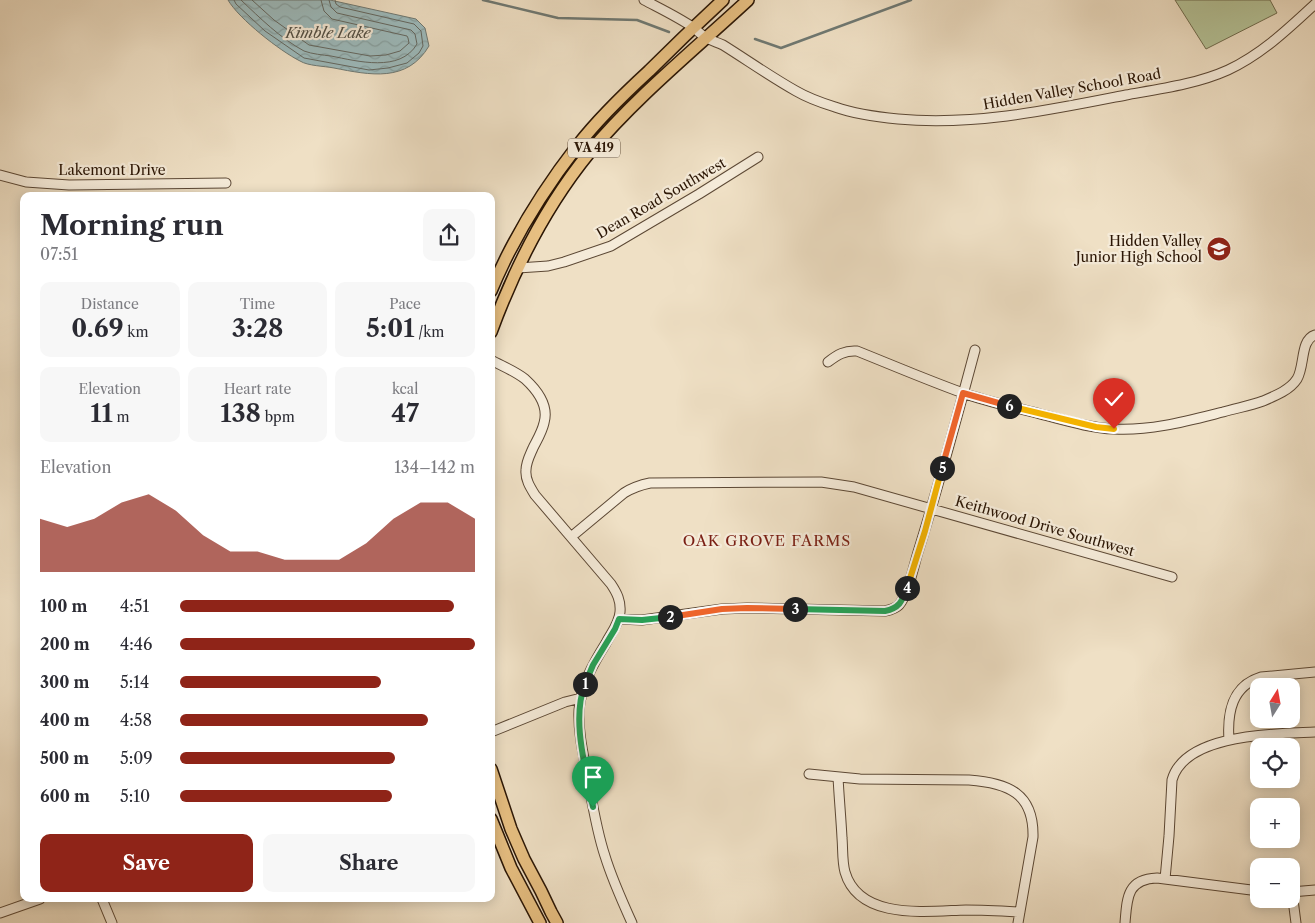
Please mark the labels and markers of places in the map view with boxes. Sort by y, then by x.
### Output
place label: Hidden Valley Junior High School [1074,232,1202,266]
school or university icon: Hidden Valley Junior High School [1206,236,1232,262]
pin [1093,378,1135,429]
pin: 6 [996,394,1022,418]
pin: 5 [930,456,954,480]
pin: 4 [894,576,920,600]
pin: 3 [782,596,808,622]
pin: 2 [658,604,682,630]
pin: 1 [572,672,598,696]
pin [572,756,614,807]

